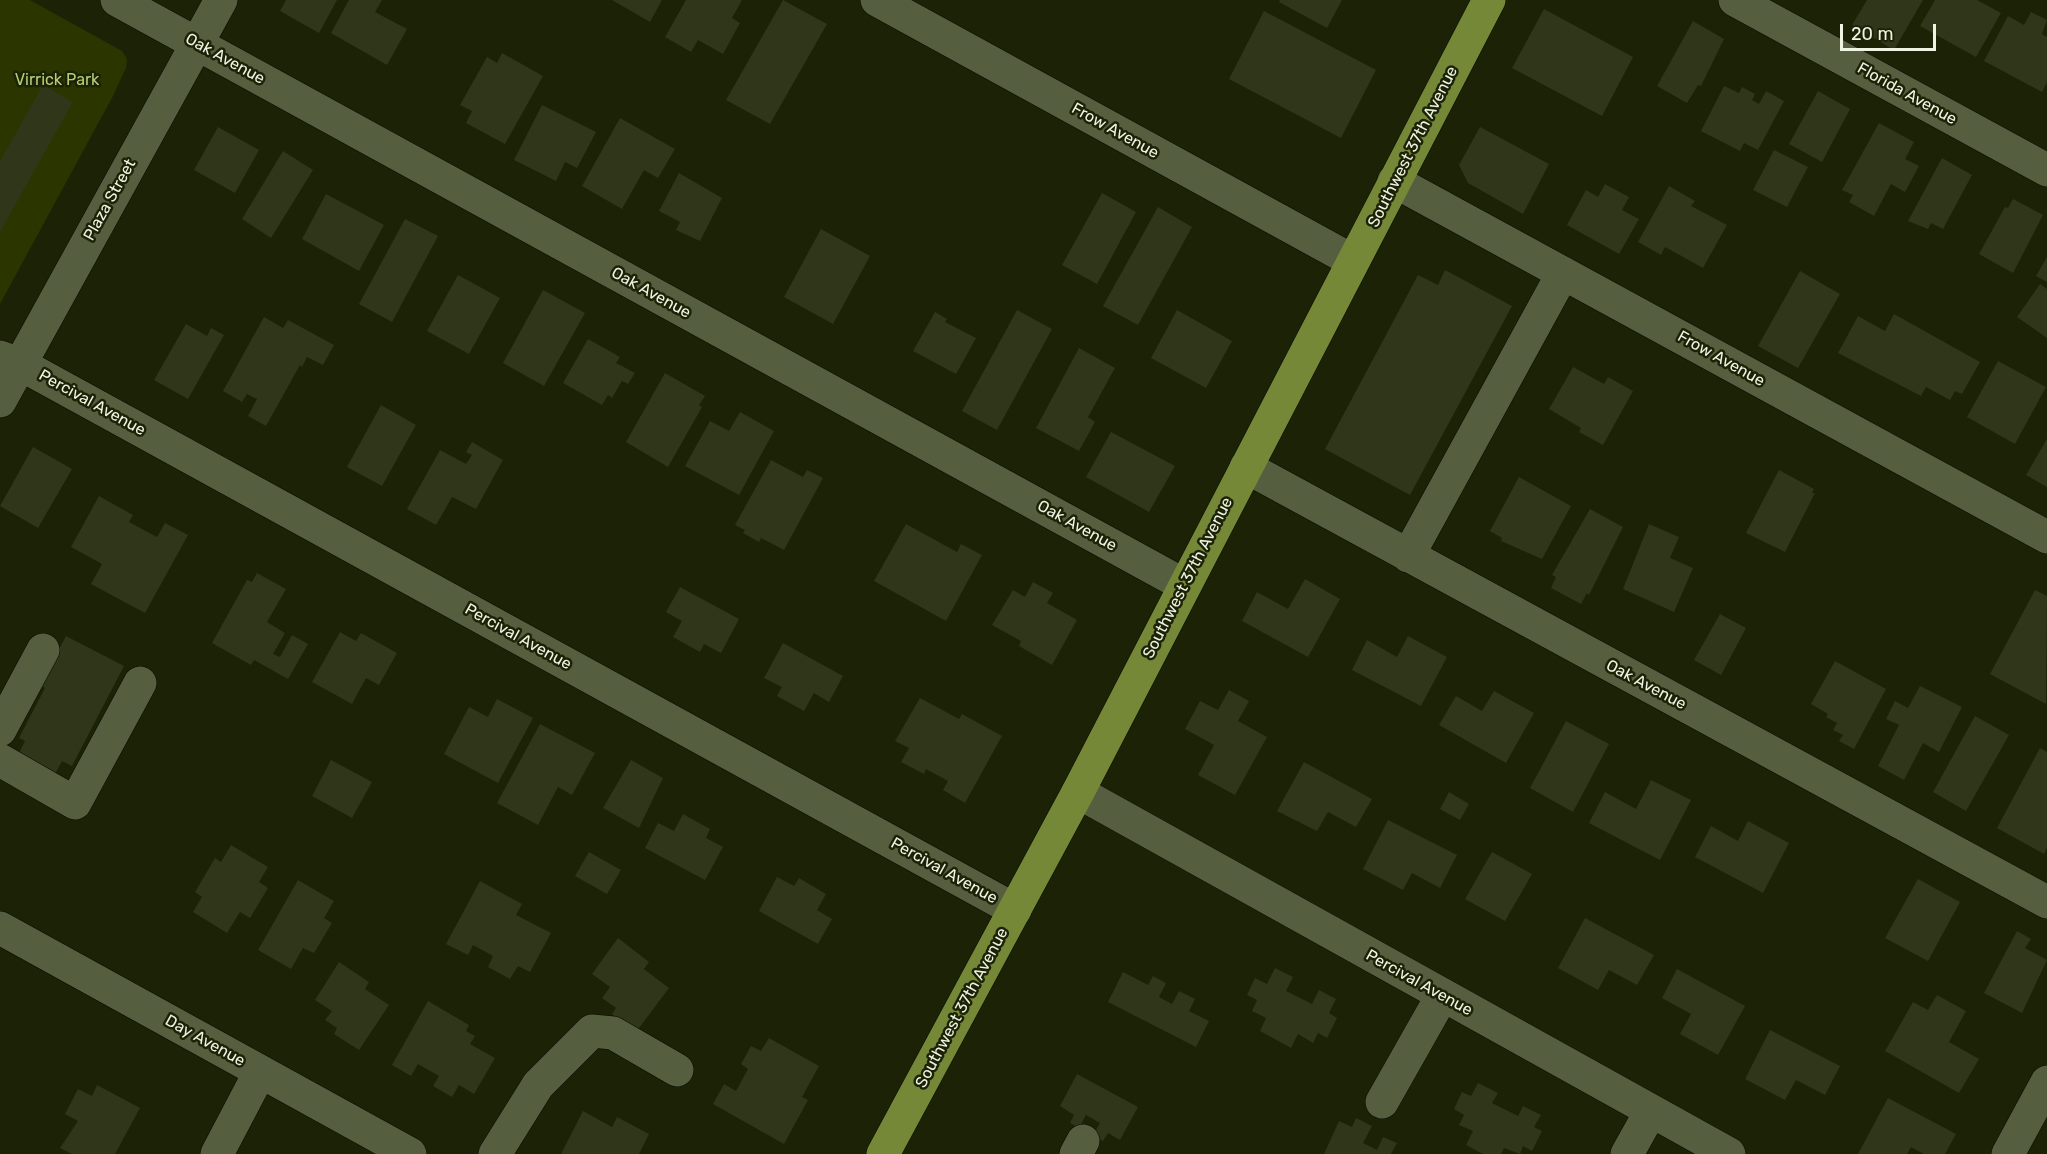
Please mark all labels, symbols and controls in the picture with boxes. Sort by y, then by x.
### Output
scale bar [1843,12,1939,50]
text: 20 m [1851,23,1893,45]
street label: Oak Avenue [182,29,268,89]
street label: Florida Avenue [1854,59,1960,129]
street label: Southwest 37th Avenue [1364,63,1462,231]
park label: Virrick Park [15,70,99,90]
street label: Frow Avenue [1068,99,1162,163]
street label: Plaza Street [80,156,140,244]
street label: Oak Avenue [608,263,694,323]
street label: Frow Avenue [1674,327,1768,391]
street label: Percival Avenue [35,366,149,440]
street label: Southwest 37th Avenue [1139,494,1237,662]
street label: Oak Avenue [1034,496,1120,556]
street label: Percival Avenue [461,600,575,674]
street label: Oak Avenue [1603,656,1689,714]
street label: Percival Avenue [887,834,1001,908]
street label: Southwest 37th Avenue [912,925,1012,1091]
street label: Percival Avenue [1362,946,1476,1020]
street label: Day Avenue [162,1011,248,1071]

